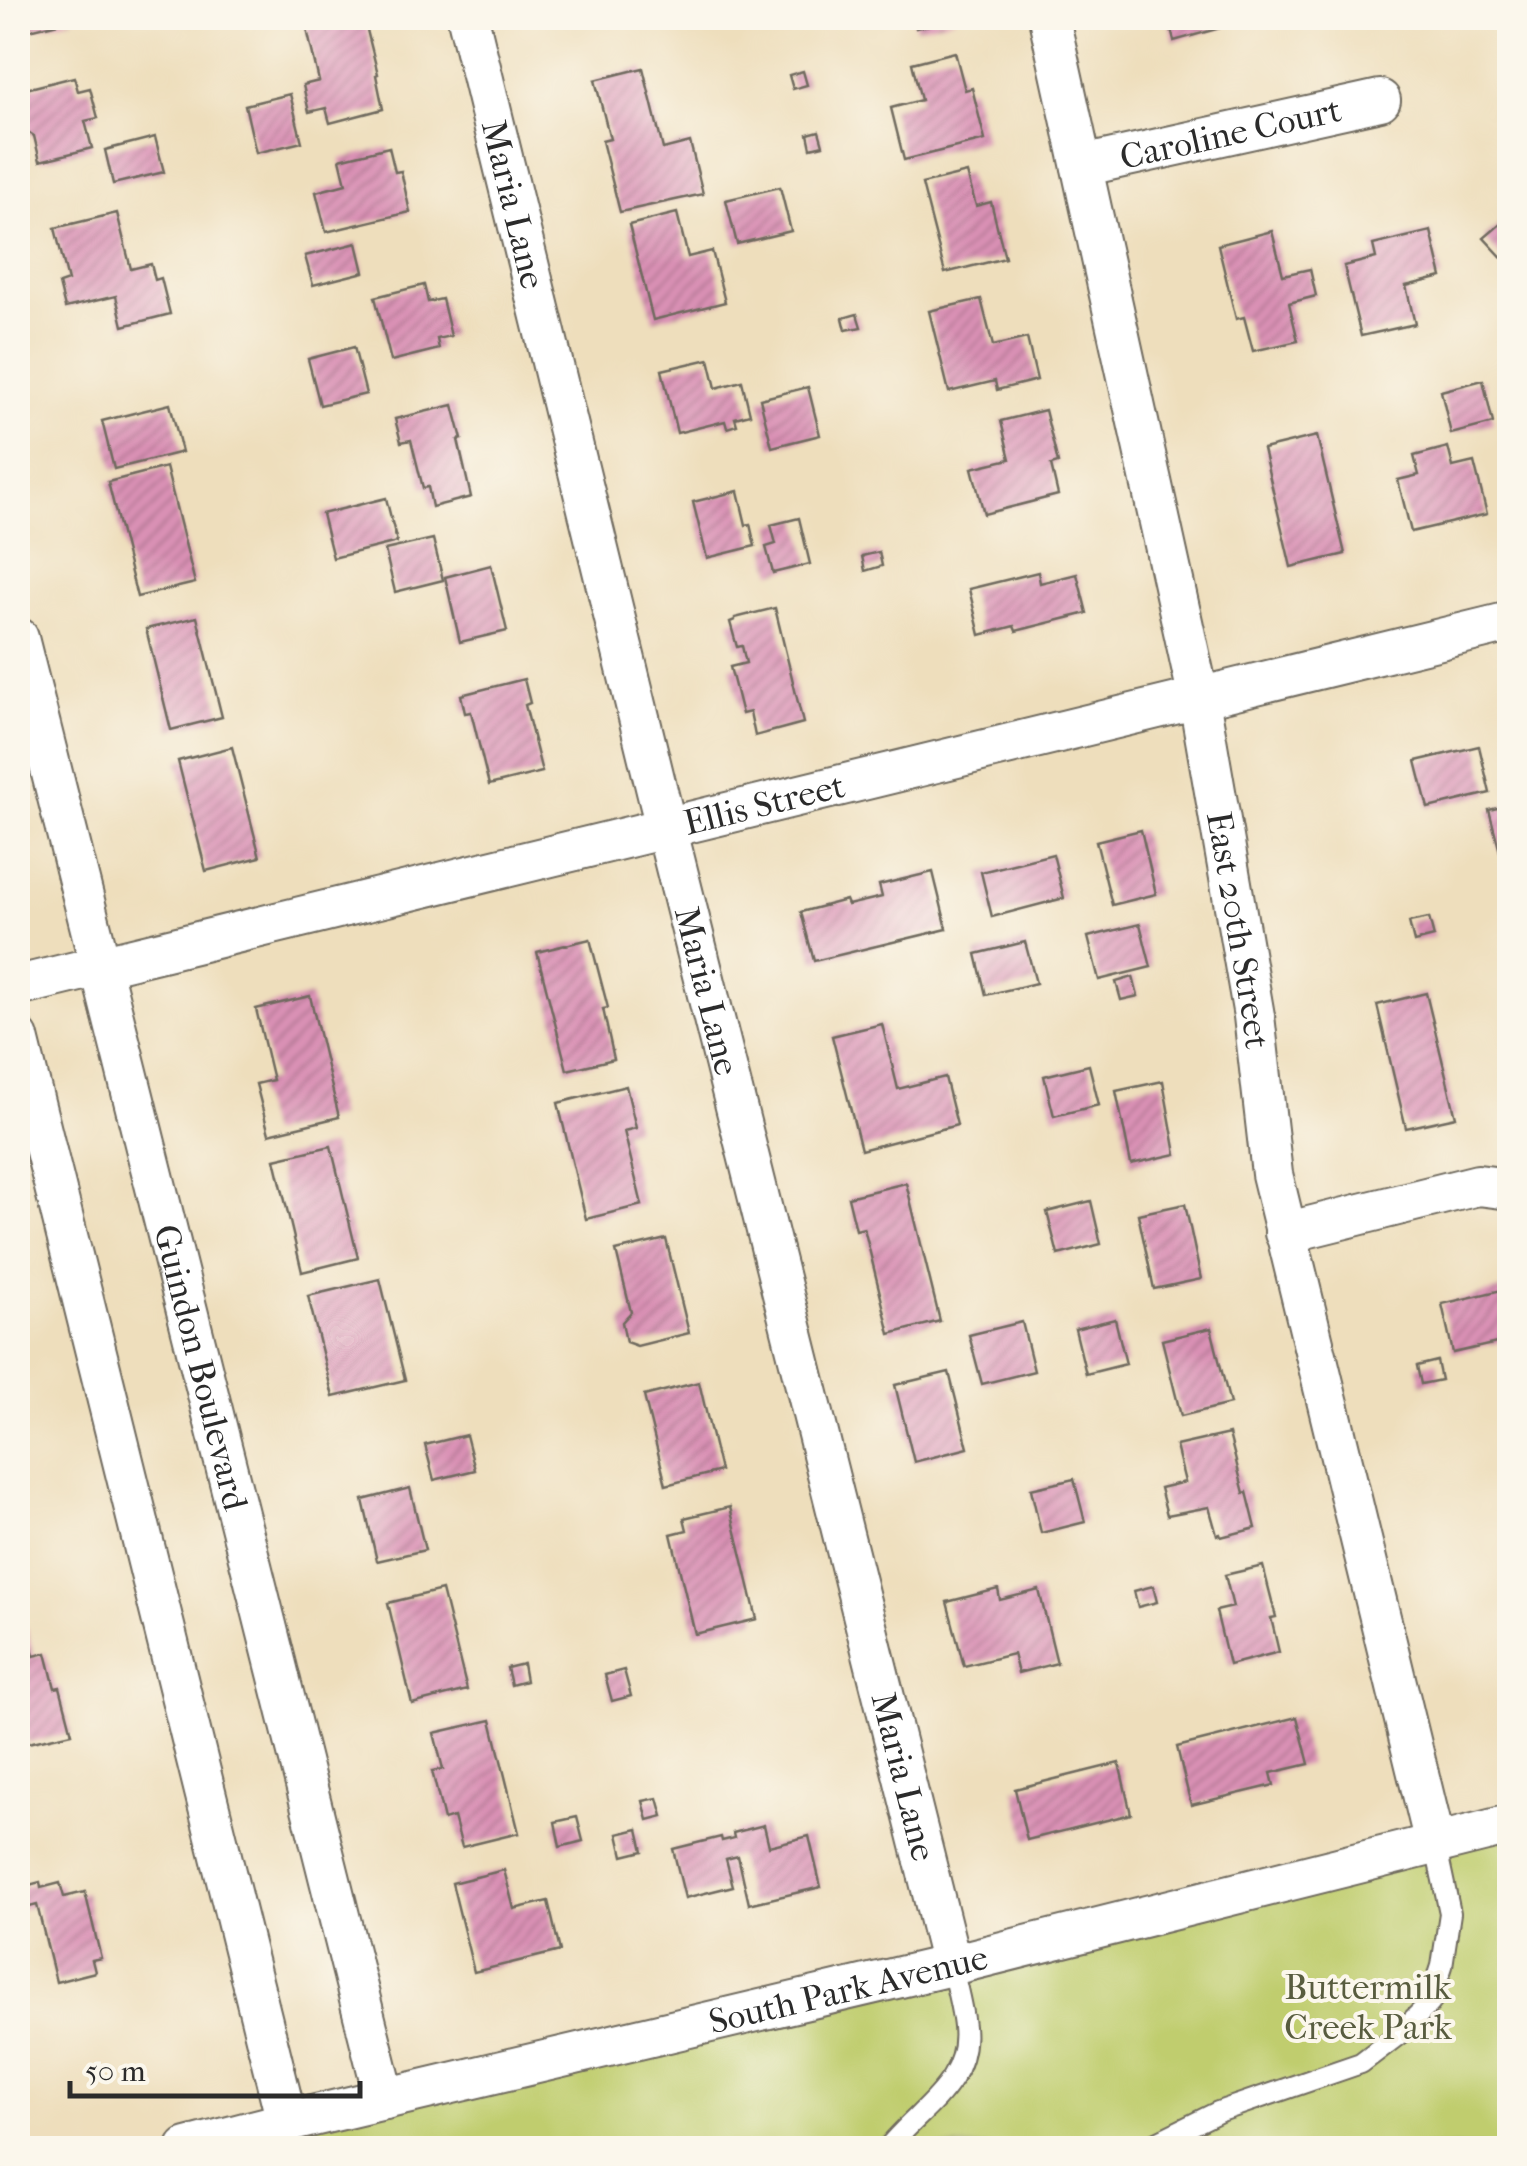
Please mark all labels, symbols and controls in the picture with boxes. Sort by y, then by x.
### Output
street label: Caroline Court [1116,89,1345,178]
street label: Maria Lane [473,116,553,293]
street label: Ellis Street [680,765,849,844]
street label: East 20th Street [1198,809,1278,1052]
street label: Maria Lane [666,903,747,1080]
street label: Guindon Boulevard [145,1220,257,1515]
street label: Maria Lane [863,1688,944,1865]
street label: South Park Avenue [705,1937,992,2043]
park label: Buttermilk Creek Park [1284,1967,1453,2048]
scale bar [70,2036,360,2098]
text: 50 m [85,2054,146,2089]

